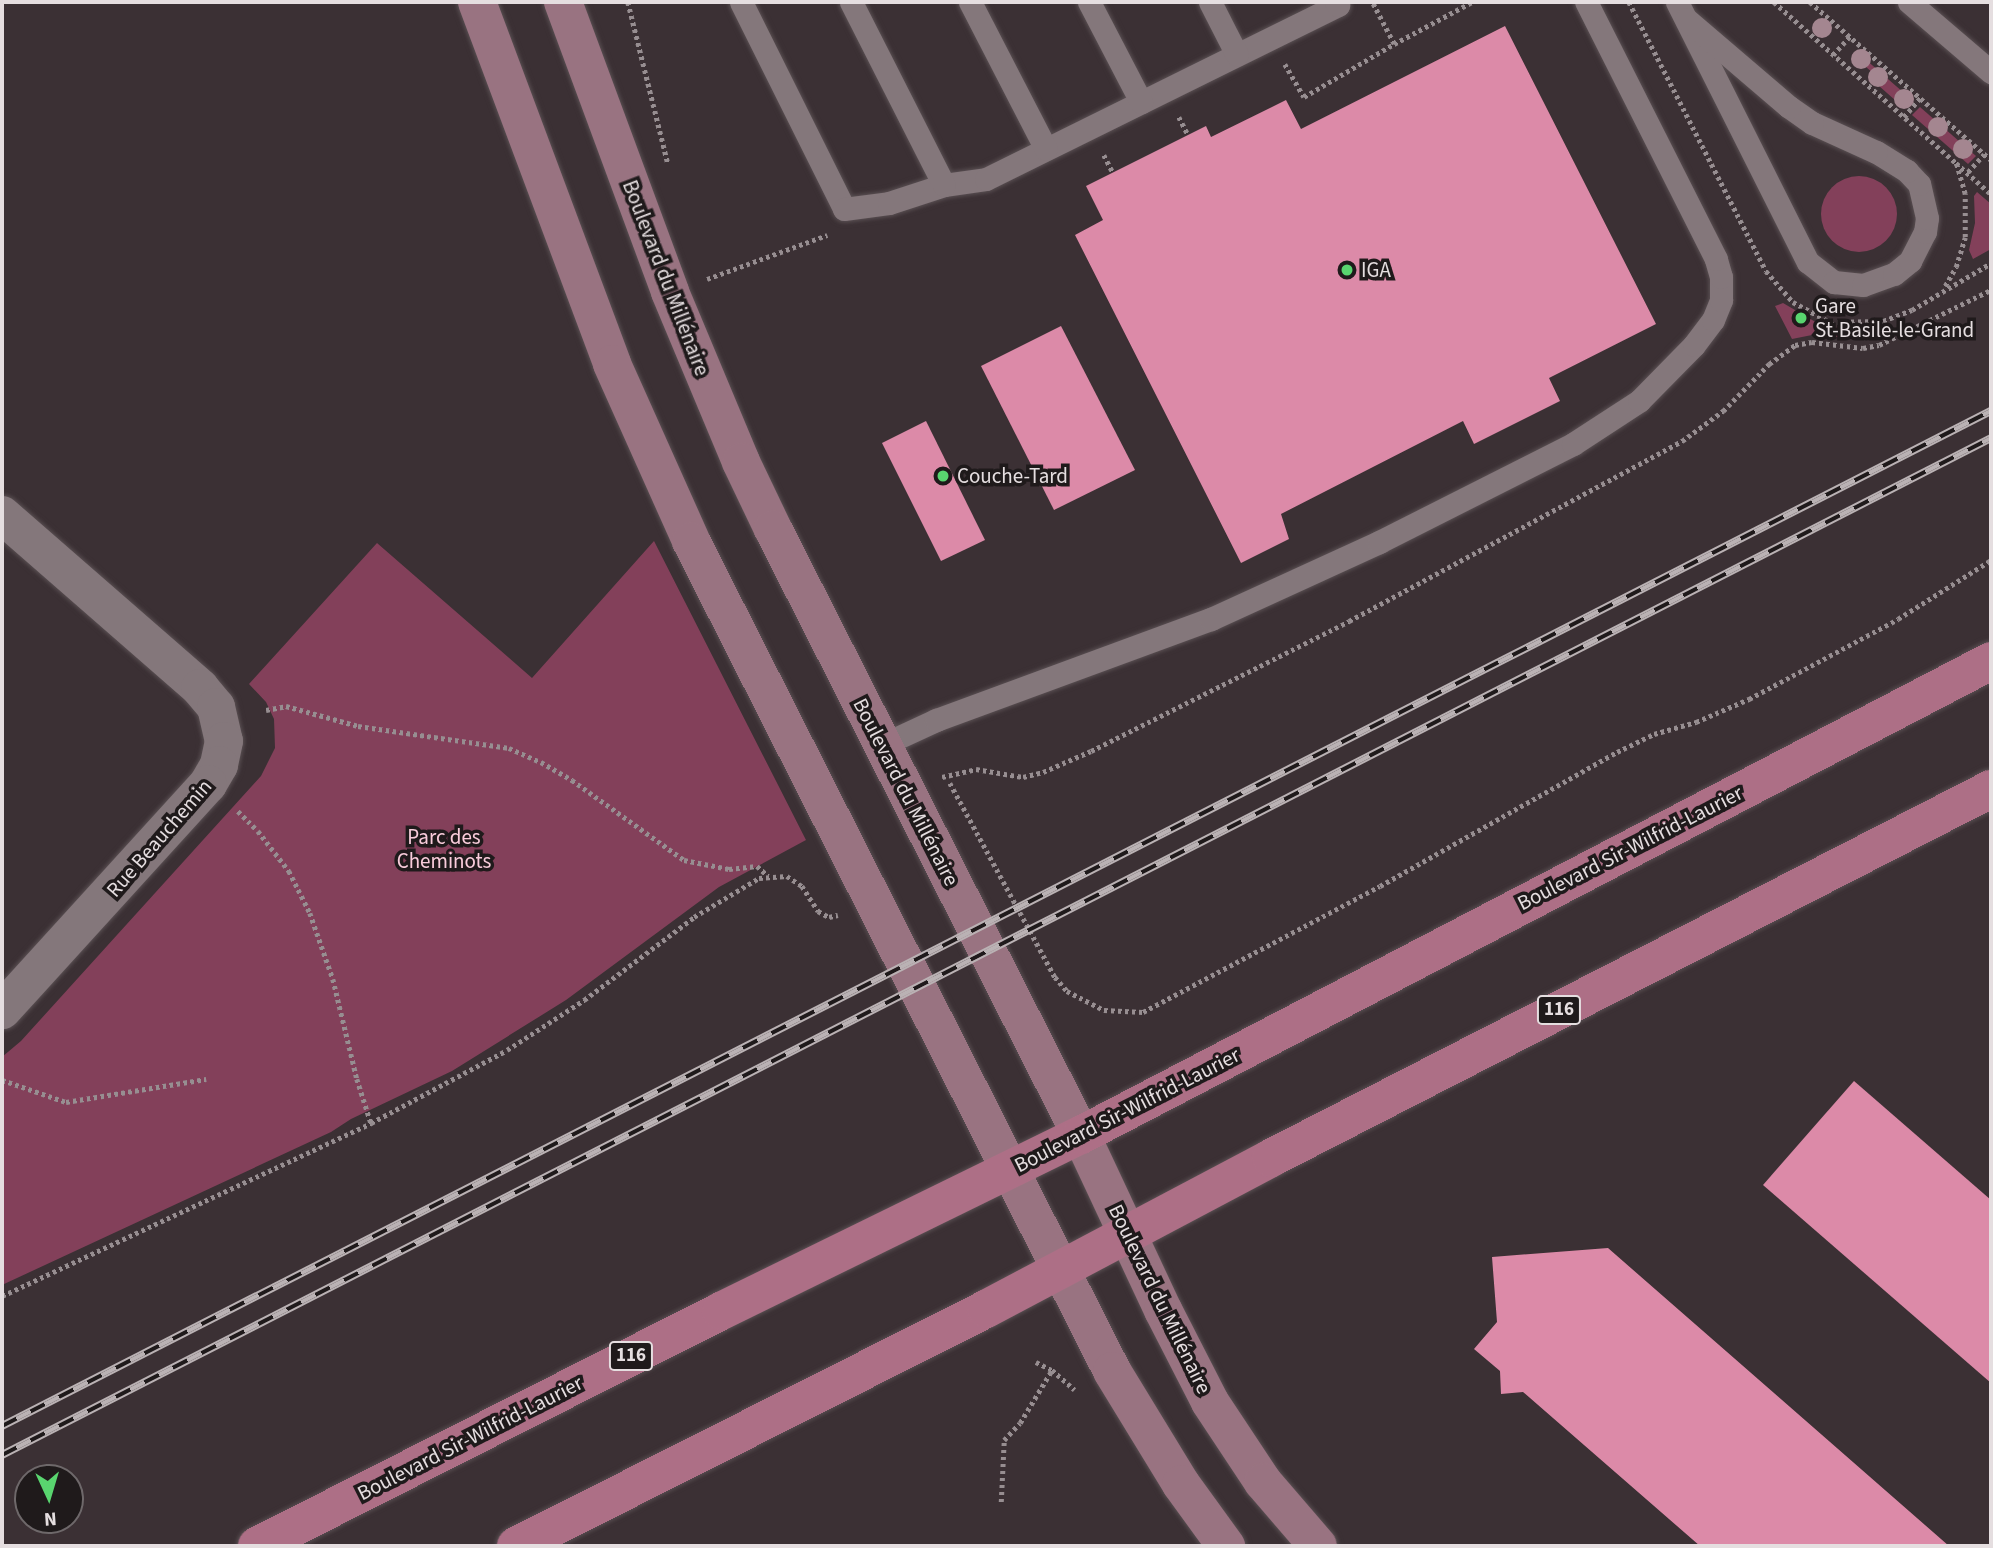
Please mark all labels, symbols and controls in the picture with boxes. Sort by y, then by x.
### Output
street label: Boulevard du Millénaire [617,177,715,379]
place label: IGA [1361,257,1391,283]
marker: IGA [1339,262,1355,278]
place label: Gare St-Basile-le-Grand [1815,293,1974,343]
marker: Gare St-Basile-le-Grand [1793,310,1809,326]
place label: Couche-Tard [957,463,1068,489]
marker: Couche-Tard [935,468,951,484]
street label: Boulevard du Millénaire [848,694,964,890]
street label: Rue Beauchemin [101,774,217,902]
street label: Boulevard Sir-Wilfrid-Laurier [1513,780,1747,916]
park label: Parc des Cheminots [397,824,491,874]
road number: 116 [1536,994,1582,1026]
street label: Boulevard Sir-Wilfrid-Laurier [1010,1042,1244,1178]
street label: Boulevard du Millénaire [1103,1200,1217,1398]
road number: 116 [608,1340,654,1372]
street label: Boulevard Sir-Wilfrid-Laurier [353,1370,587,1506]
north arrow [14,1464,84,1534]
text: N [43,1505,58,1532]

